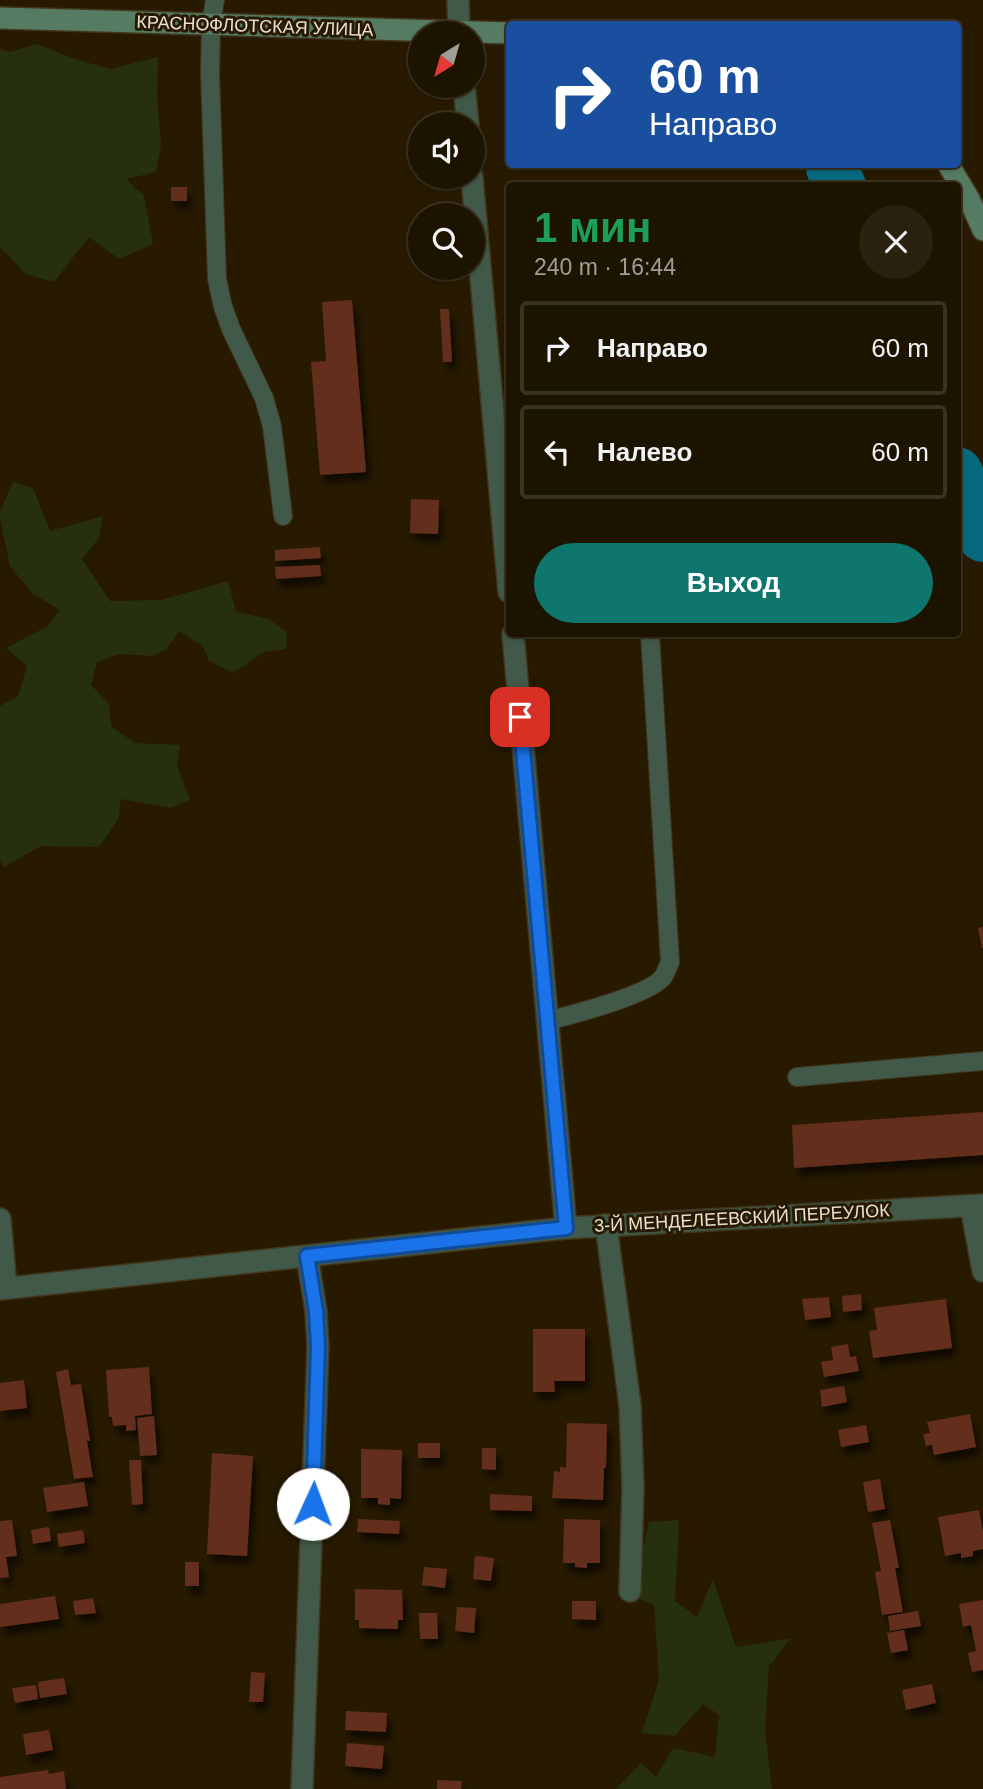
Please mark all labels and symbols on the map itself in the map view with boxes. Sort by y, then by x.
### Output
street label: КРАСНОФЛОТСКАЯ УЛИЦА [136,12,374,40]
north arrow [408,21,485,98]
pin [490,687,550,747]
street label: 3-Й МЕНДЕЛЕЕВСКИЙ ПЕРЕУЛОК [594,1199,891,1236]
position arrow [276,1467,350,1541]

